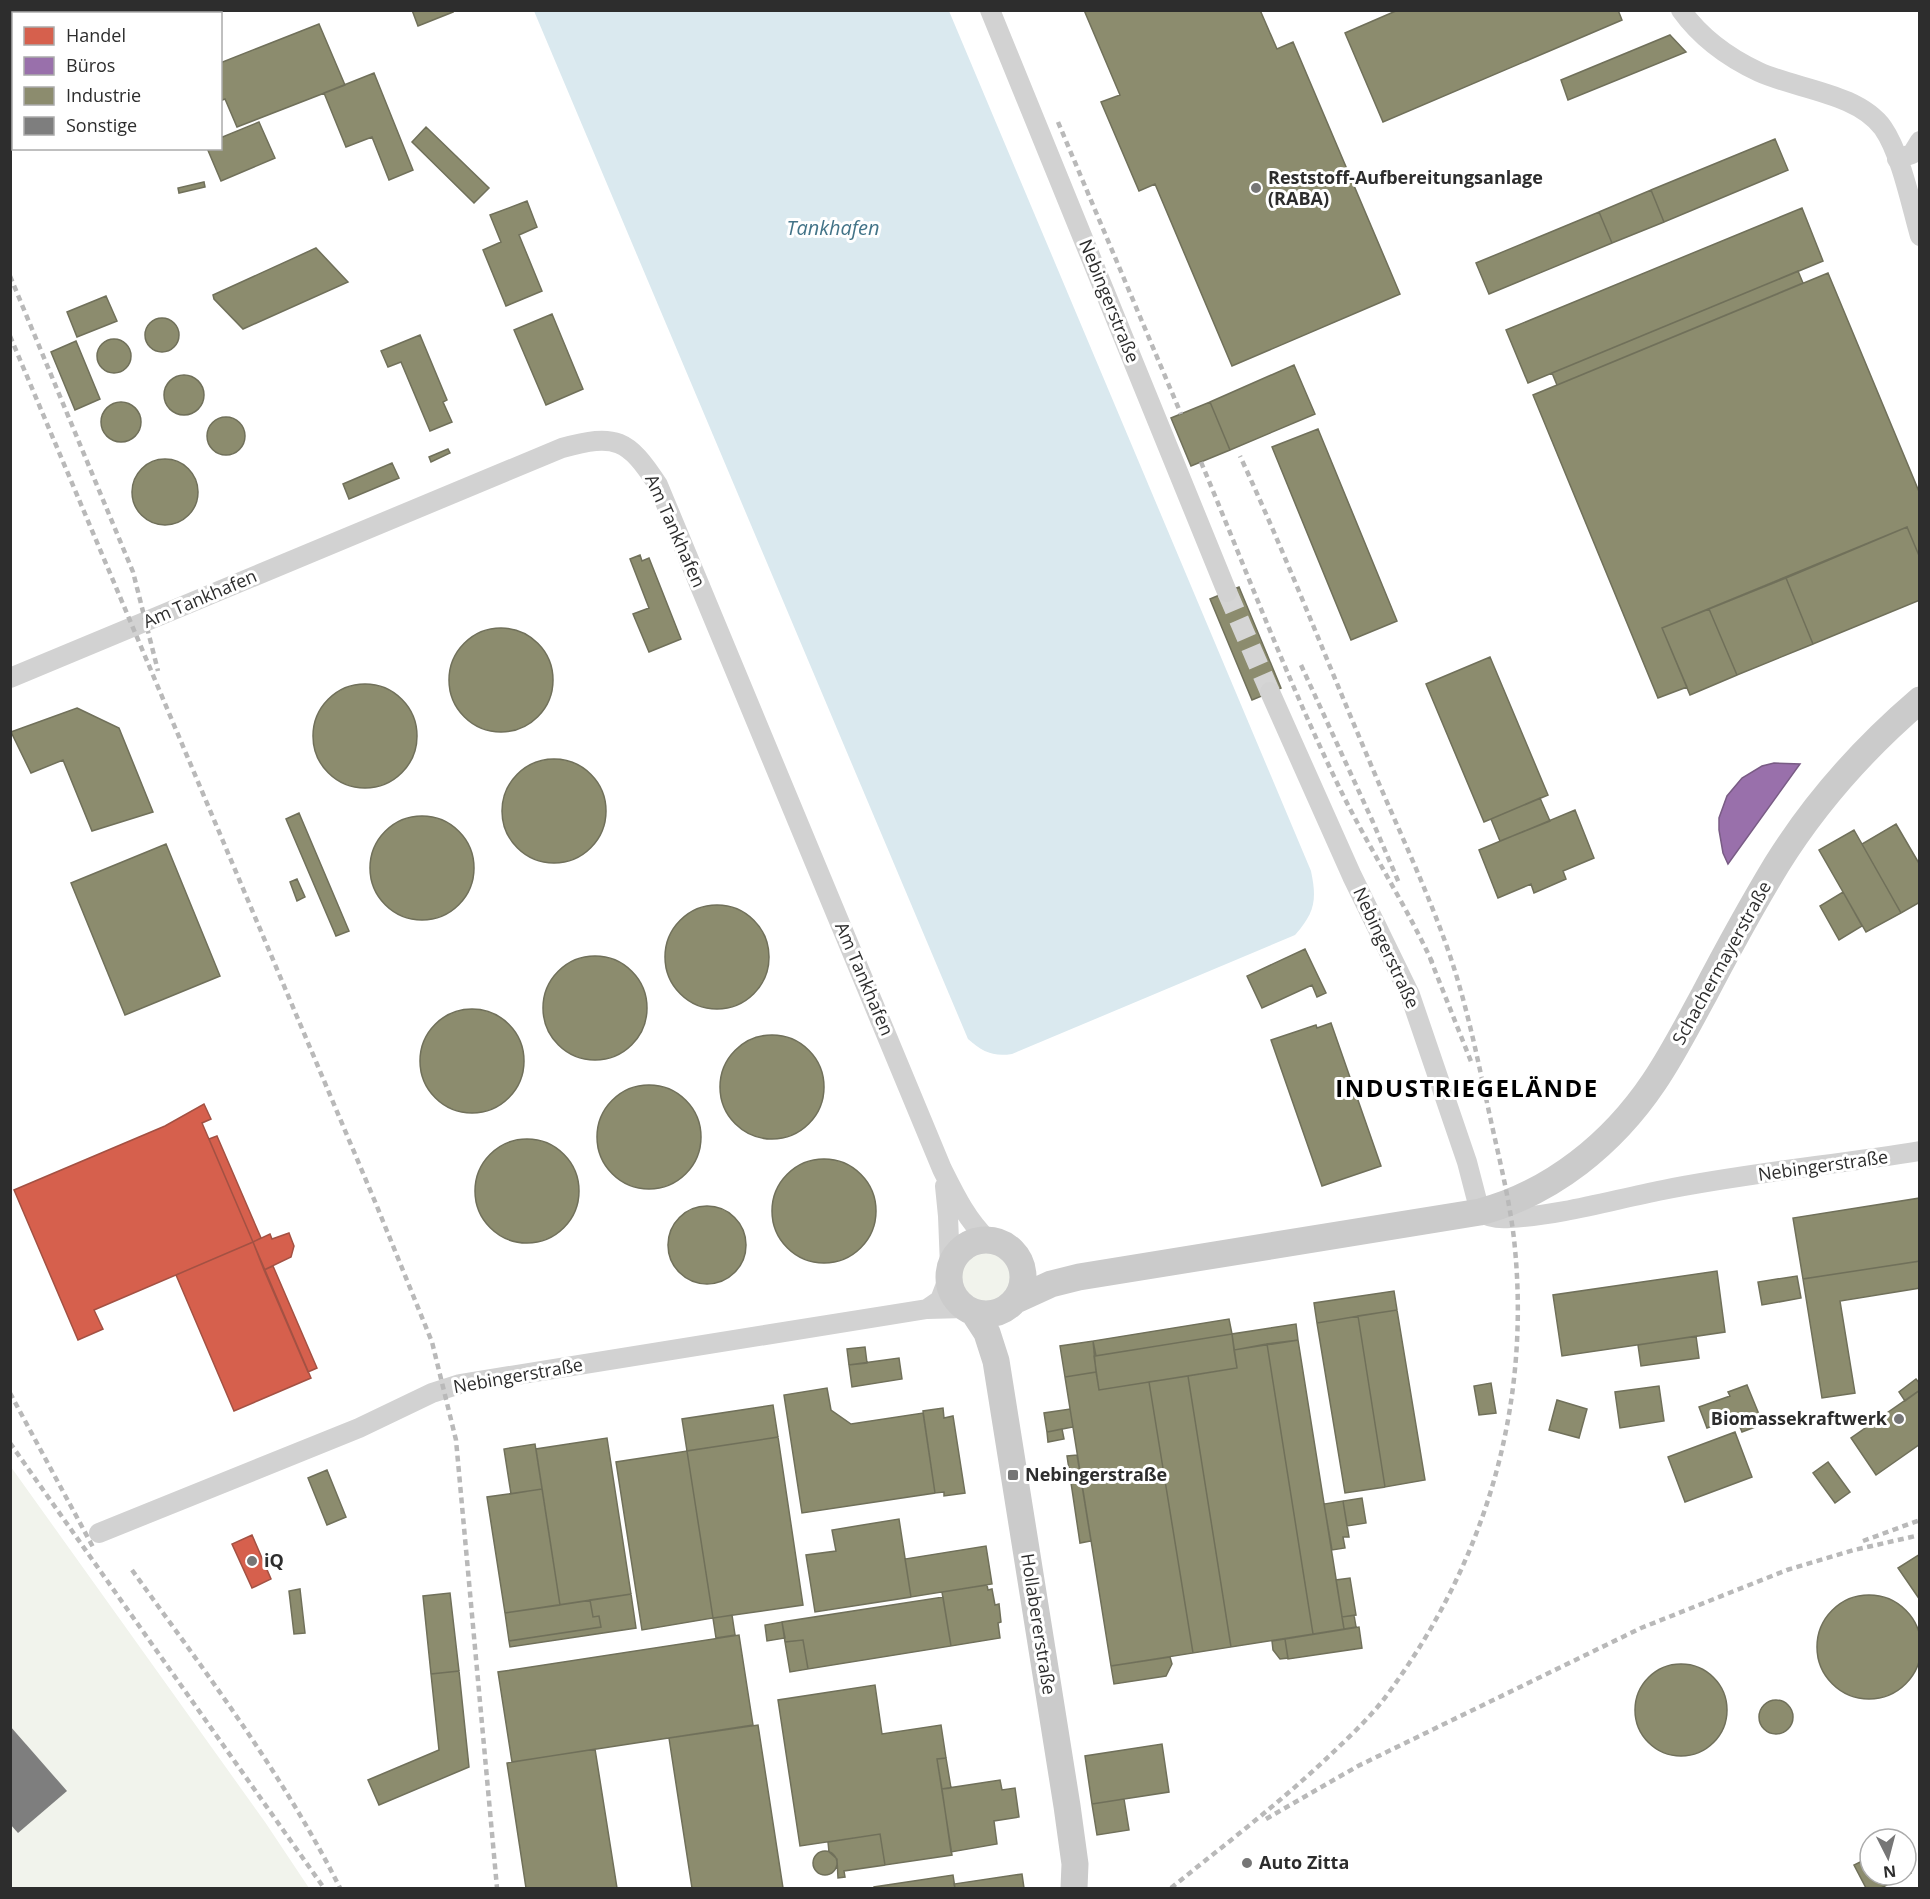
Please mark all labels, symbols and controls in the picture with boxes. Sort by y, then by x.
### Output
legend [12,12,222,150]
text: Handel [66,23,126,47]
text: Büros [66,53,115,77]
text: Industrie [66,83,141,107]
text: Sonstige [66,113,137,137]
place label: Reststoff-Aufbereitungsanlage (RABA) [1268,165,1543,210]
marker: Reststoff-Aufbereitungsanlage (RABA) [1249,181,1263,195]
water label: Tankhafen [786,214,880,241]
street label: Nebingerstraße [1074,235,1146,366]
street label: Am Tankhafen [640,470,712,591]
street label: Am Tankhafen [139,563,260,633]
street label: Schachermayerstraße [1666,876,1776,1049]
street label: Nebingerstraße [1348,883,1425,1012]
street label: Am Tankhafen [830,918,900,1039]
district label: INDUSTRIEGELÄNDE [1335,1071,1599,1104]
street label: Nebingerstraße [1756,1144,1889,1186]
street label: Nebingerstraße [451,1352,584,1398]
place label: Biomassekraftwerk [1711,1406,1888,1430]
marker: Biomassekraftwerk [1892,1412,1906,1426]
place label: Nebingerstraße [1025,1462,1167,1486]
marker: Nebingerstraße [1006,1468,1020,1482]
place label: iQ [264,1548,284,1572]
street label: Hollabererstraße [1016,1551,1062,1696]
marker: iQ [245,1554,259,1568]
north arrow [1858,1827,1918,1887]
place label: Auto Zitta [1259,1850,1349,1874]
marker: Auto Zitta [1240,1856,1254,1870]
text: N [1882,1860,1897,1884]

